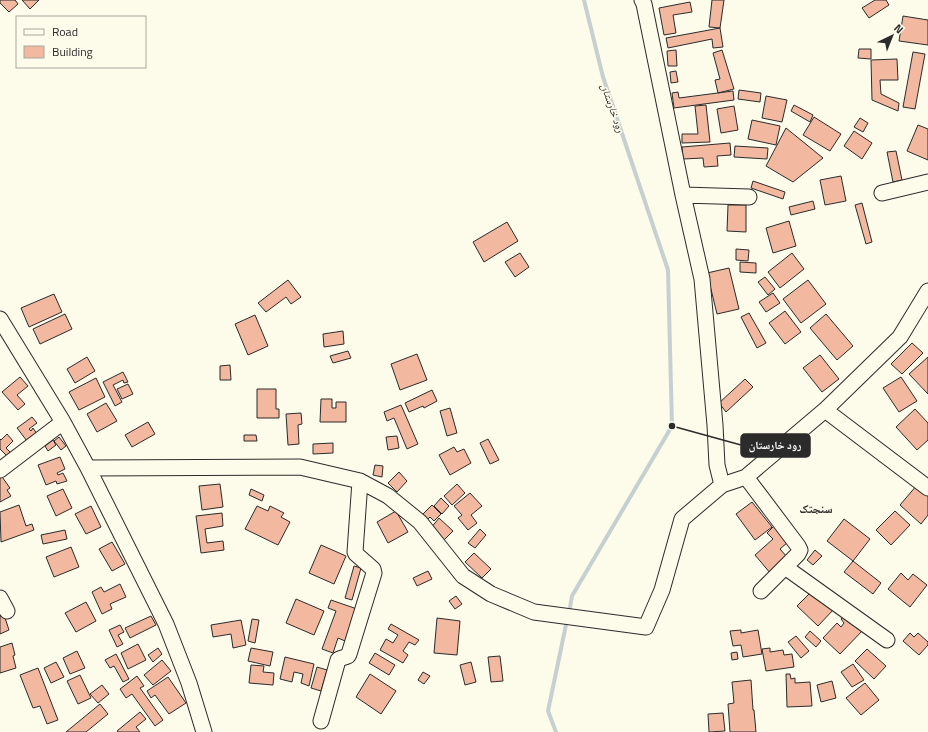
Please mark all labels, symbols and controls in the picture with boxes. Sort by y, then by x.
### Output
legend [16,16,146,68]
north arrow [872,16,912,56]
text: N [891,20,907,37]
text: Road [52,22,78,41]
text: Building [52,42,93,61]
water label: رود خارستان [597,81,629,135]
callout: رود خارستان [741,434,810,457]
text: رود خارستان [749,437,801,453]
district label: سنجتک [799,499,833,518]

